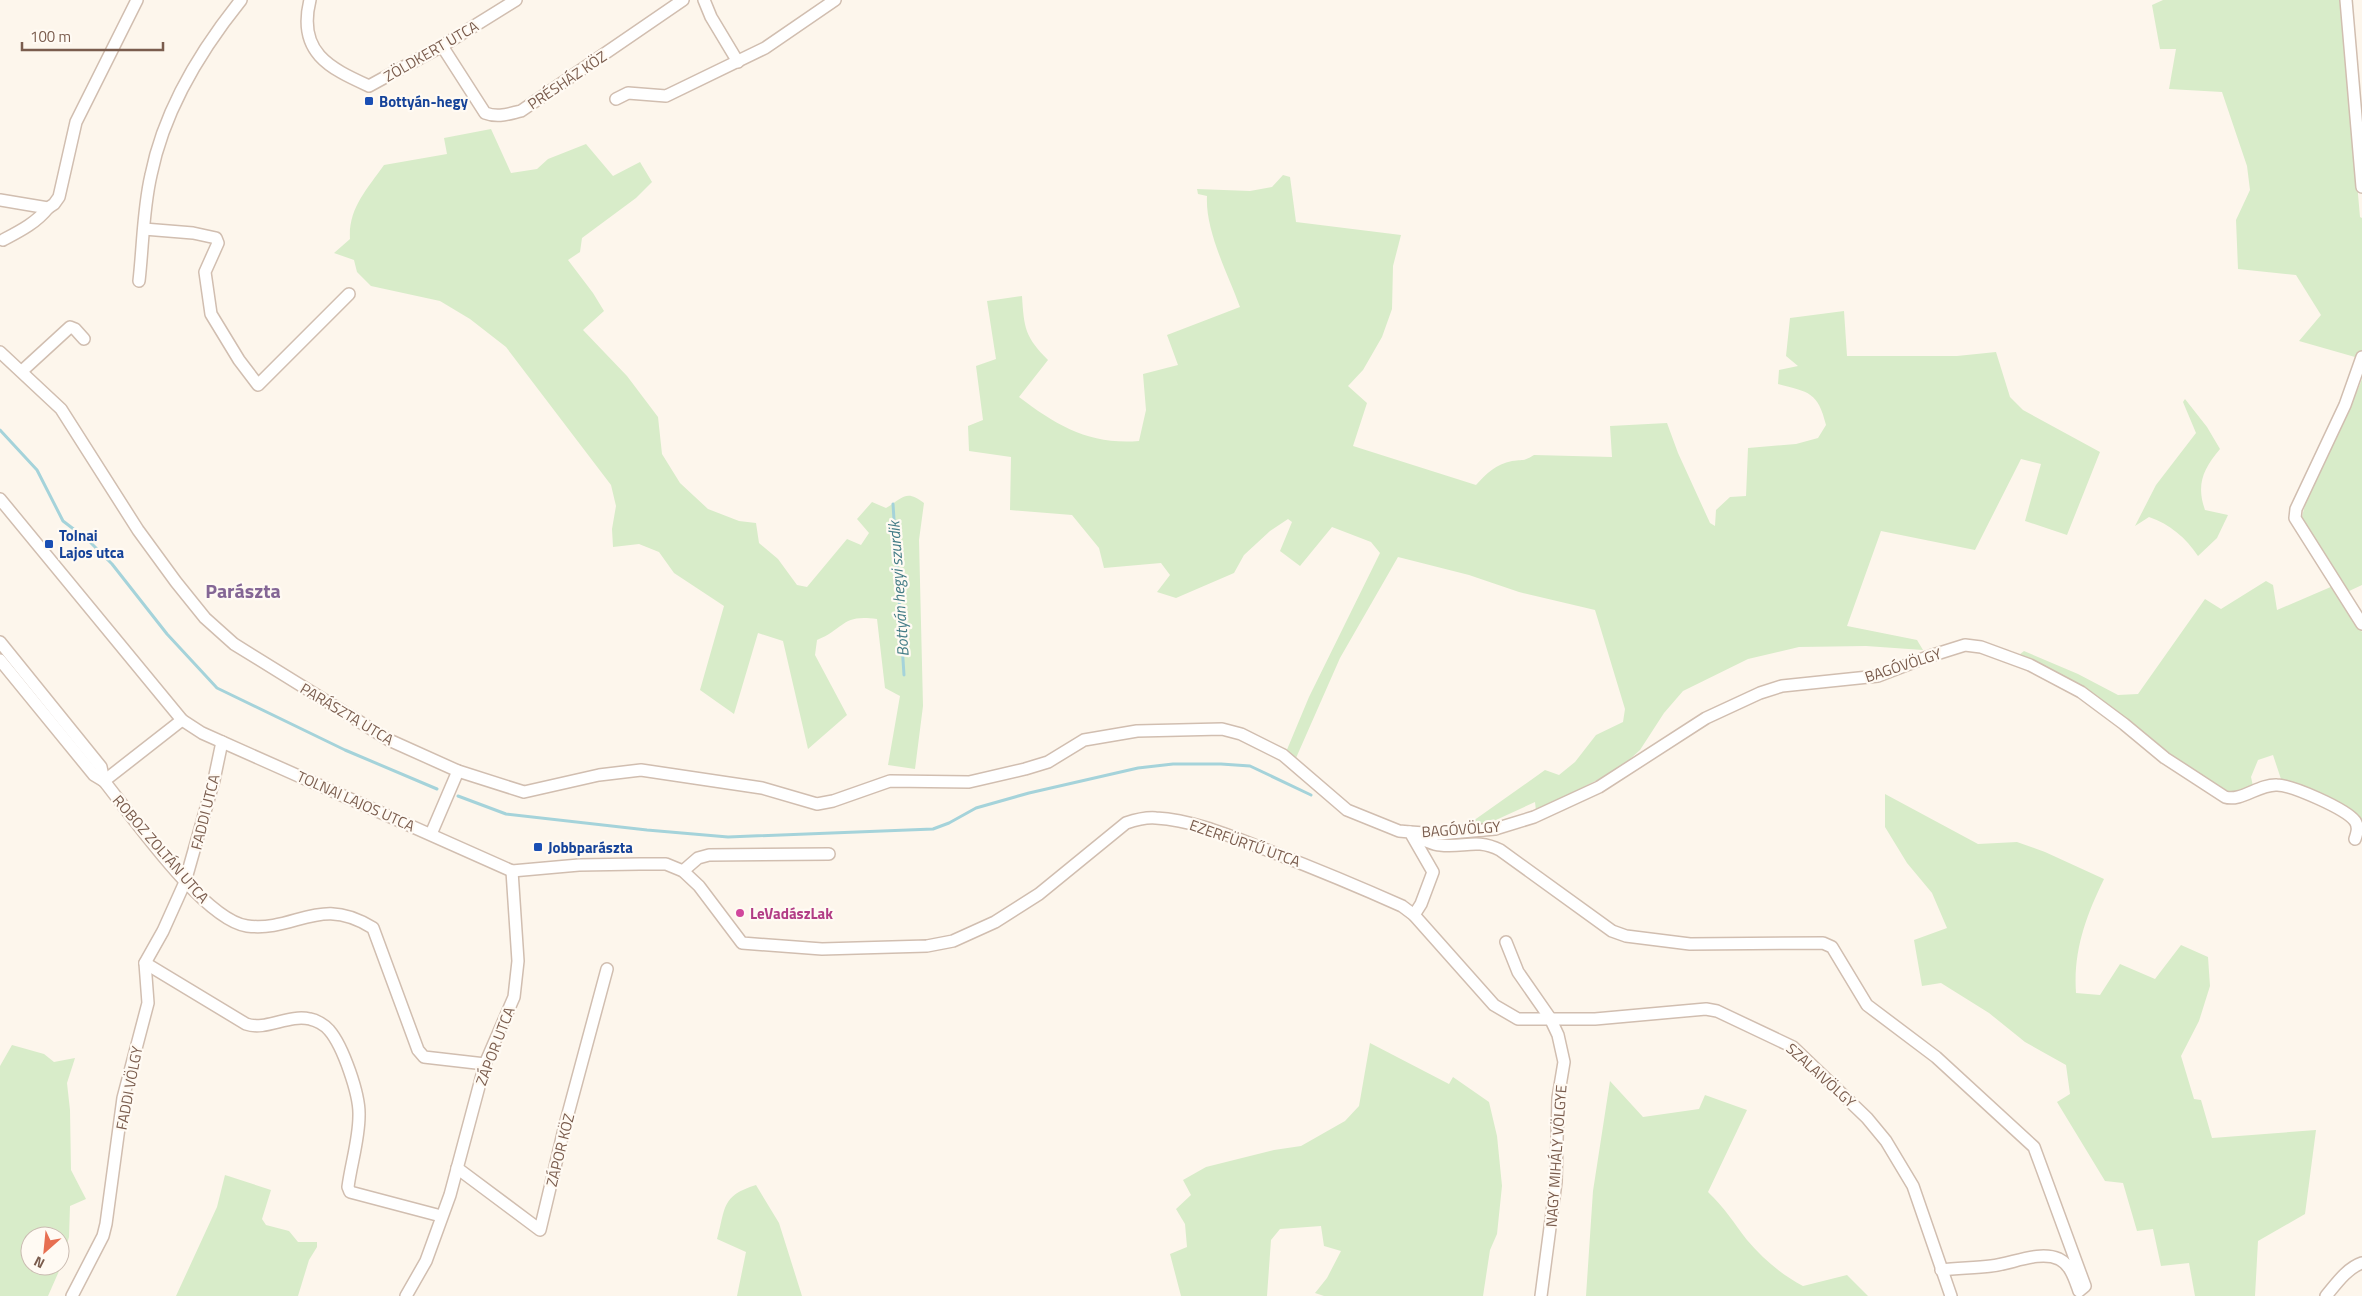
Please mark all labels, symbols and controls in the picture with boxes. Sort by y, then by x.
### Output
street label: ZÖLDKERT UTCA [379,14,483,88]
scale bar [22,20,164,52]
text: 100 m [30,25,71,48]
street label: PRÉSHÁZ KÖZ [523,45,611,115]
place label: Bottyán-hegy [379,90,468,113]
marker: Bottyán-hegy [363,95,375,107]
water label: Bottyán hegyi szurdik [881,519,915,657]
place label: Tolnai Lajos utca [59,524,124,564]
marker: Tolnai Lajos utca [43,538,55,550]
district label: Parászta [205,575,281,606]
street label: BAGÓVÖLGY [1862,642,1944,688]
street label: PARÁSZTA UTCA [296,677,398,751]
street label: TOLNAI LAJOS UTCA [293,765,419,837]
street label: FADDI UTCA [185,772,225,852]
street label: ROBOZ ZOLTÁN UTCA [107,790,215,908]
street label: EZERFÜRTŰ UTCA [1187,813,1304,873]
street label: BAGÓVÖLGY [1421,815,1501,843]
place label: Jobbparászta [548,836,633,859]
marker: Jobbparászta [532,841,544,853]
place label: LeVadászLak [750,902,833,925]
marker: LeVadászLak [734,907,746,919]
street label: ZÁPOR UTCA [469,1003,521,1089]
street label: SZALAIVÖLGY [1781,1037,1861,1113]
street label: FADDI VÖLGY [110,1044,148,1132]
street label: NAGY MIHÁLY VÖLGYE [1540,1084,1572,1228]
street label: ZÁPOR KÖZ [540,1111,580,1189]
north arrow [20,1226,70,1276]
text: N [30,1251,48,1275]

